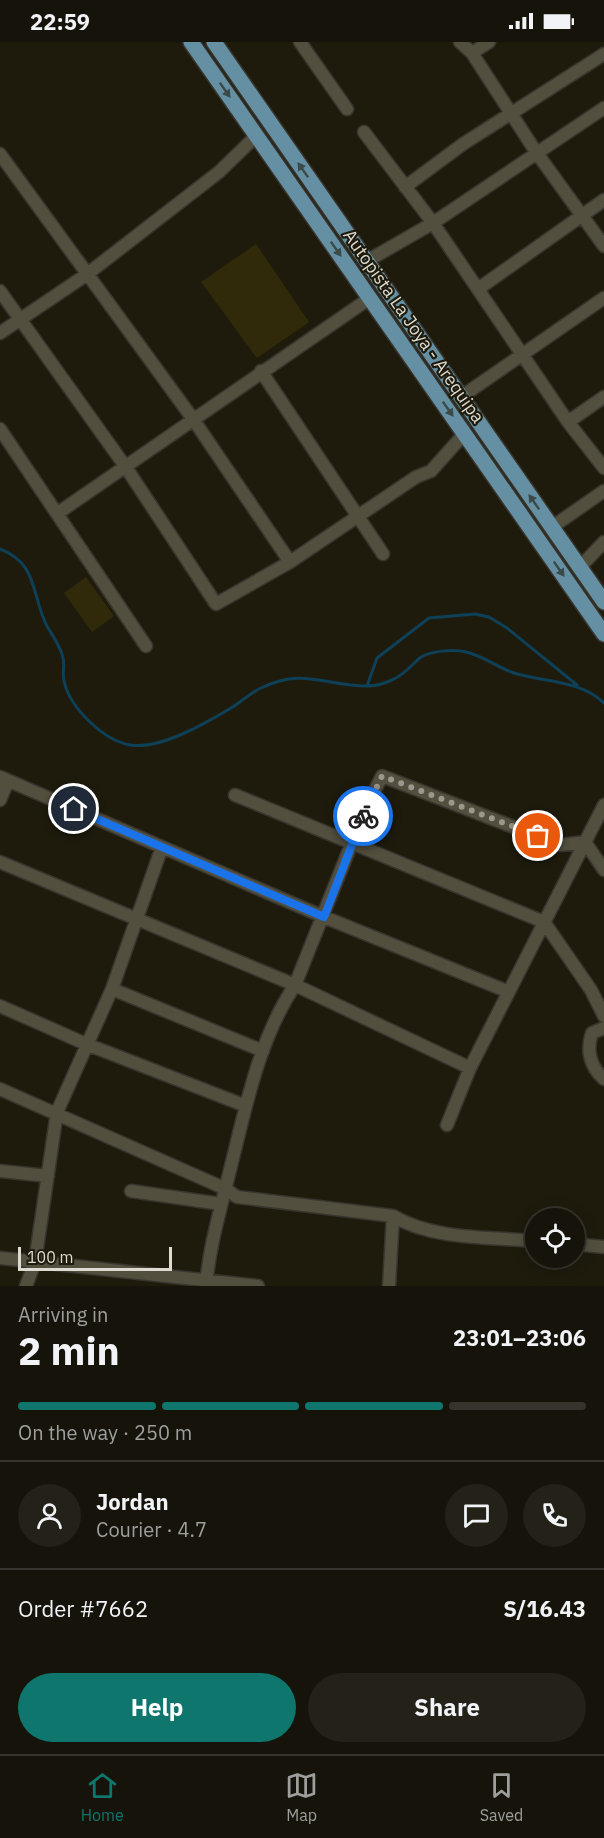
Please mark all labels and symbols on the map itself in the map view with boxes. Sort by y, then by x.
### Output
one-way arrow [218,82,230,97]
one-way arrow [297,162,309,178]
street label: Autopista La Joya - Arequipa [338,225,490,428]
one-way arrow [330,241,342,257]
one-way arrow [442,401,453,417]
one-way arrow [529,494,540,510]
one-way arrow [553,561,565,577]
pin [48,783,99,834]
courier [333,786,393,846]
pin [512,810,563,861]
scale bar [18,1244,172,1272]

